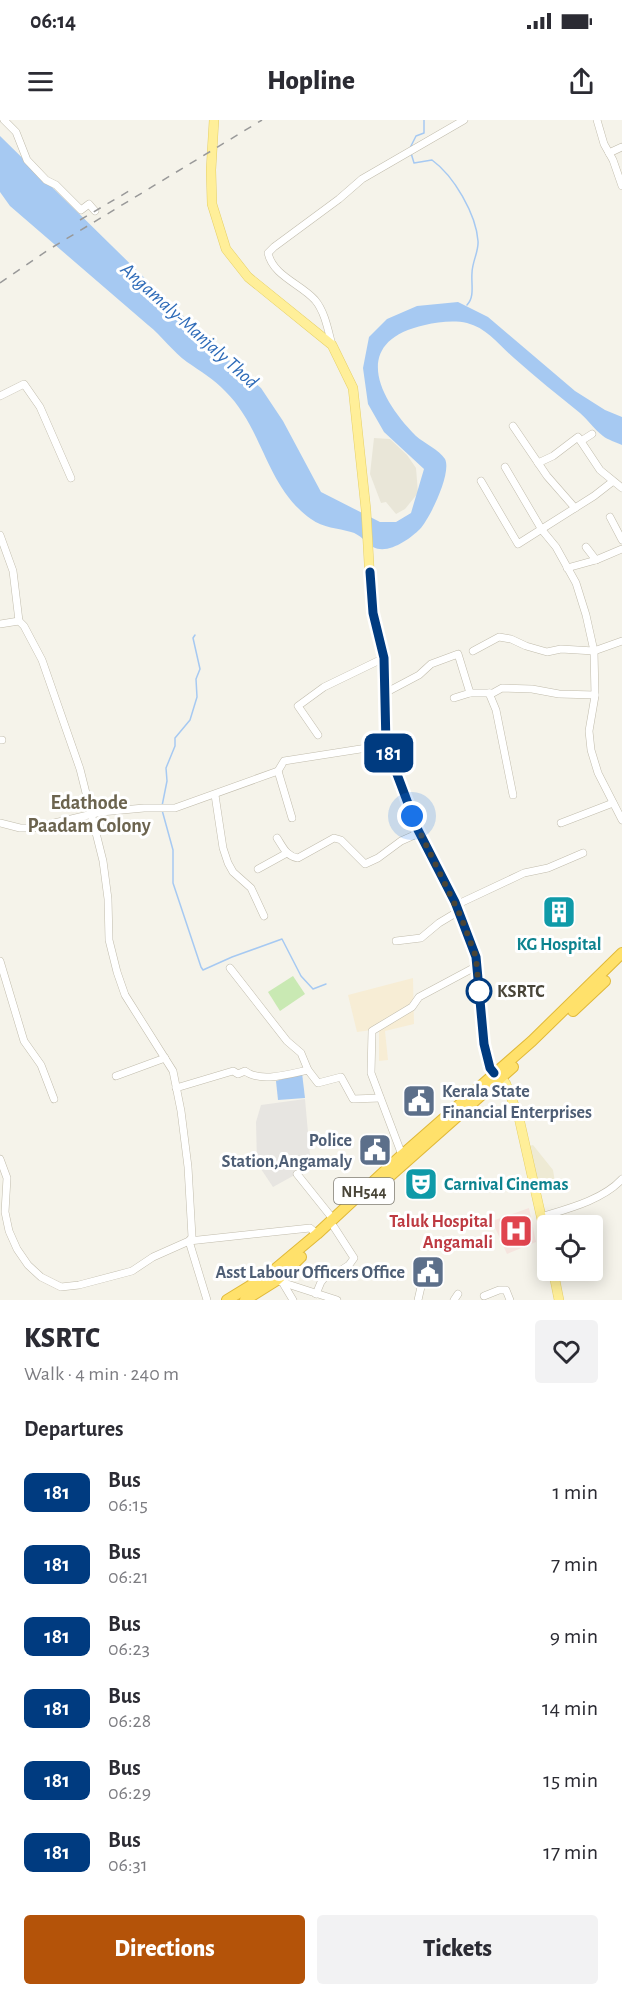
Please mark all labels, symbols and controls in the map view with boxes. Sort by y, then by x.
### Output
text: 06:14 [30,10,76,32]
icon: menu [24,65,57,98]
icon: share [565,65,598,98]
text: Hopline [267,67,355,94]
water label: Angamaly-Manjaly Thod [116,258,262,393]
line badge: 181 [354,734,424,772]
text: 181 [376,743,402,764]
district label: Edathode Paadam Colony [27,793,151,836]
your location [397,801,427,831]
building icon: KG Hospital [541,894,577,930]
place label: KG Hospital [516,936,602,954]
marker: KSRTC [466,978,492,1004]
place label: KSRTC [497,983,545,1001]
public building icon: Kerala State Financial Enterprises [401,1083,437,1119]
place label: Kerala State Financial Enterprises [442,1083,592,1122]
place label: Police Station,Angamaly [222,1132,353,1171]
public building icon: Police Station,Angamaly [357,1132,393,1168]
theatre icon: Carnival Cinemas [403,1166,439,1202]
place label: Carnival Cinemas [444,1176,568,1194]
road number: NH544 [334,1178,394,1204]
place label: Taluk Hospital Angamali [389,1213,493,1252]
hospital icon: Taluk Hospital Angamali [498,1213,534,1249]
map controls [537,1215,603,1281]
button: locate [537,1215,603,1281]
public building icon: Asst Labour Officers Office [410,1254,446,1290]
place label: Asst Labour Officers Office [215,1264,405,1282]
button: heart [535,1320,598,1383]
text: KSRTC [24,1325,100,1353]
text: Walk · 4 min · 240 m [24,1364,179,1384]
text: Departures [24,1418,124,1440]
text: Bus [108,1469,141,1491]
text: 1 min [553,1481,598,1503]
text: 181 [44,1482,70,1503]
text: 06:15 [108,1495,148,1515]
text: Bus [108,1541,141,1563]
text: 7 min [551,1553,598,1575]
text: 181 [44,1554,70,1575]
text: 06:21 [108,1567,149,1587]
text: Bus [108,1613,141,1635]
text: 9 min [550,1625,598,1647]
text: 181 [44,1626,70,1647]
text: 06:23 [108,1639,150,1659]
text: Bus [108,1685,141,1707]
text: 14 min [542,1697,598,1719]
text: 181 [44,1698,70,1719]
text: 06:28 [108,1711,151,1731]
text: Bus [108,1757,141,1779]
text: 15 min [543,1769,598,1791]
text: 181 [44,1770,70,1791]
text: 06:29 [108,1783,151,1803]
text: Bus [108,1829,141,1851]
text: 17 min [543,1841,598,1863]
text: 181 [44,1842,70,1863]
text: 06:31 [108,1855,148,1875]
button: Directions [24,1915,305,1984]
button: Tickets [317,1915,598,1984]

